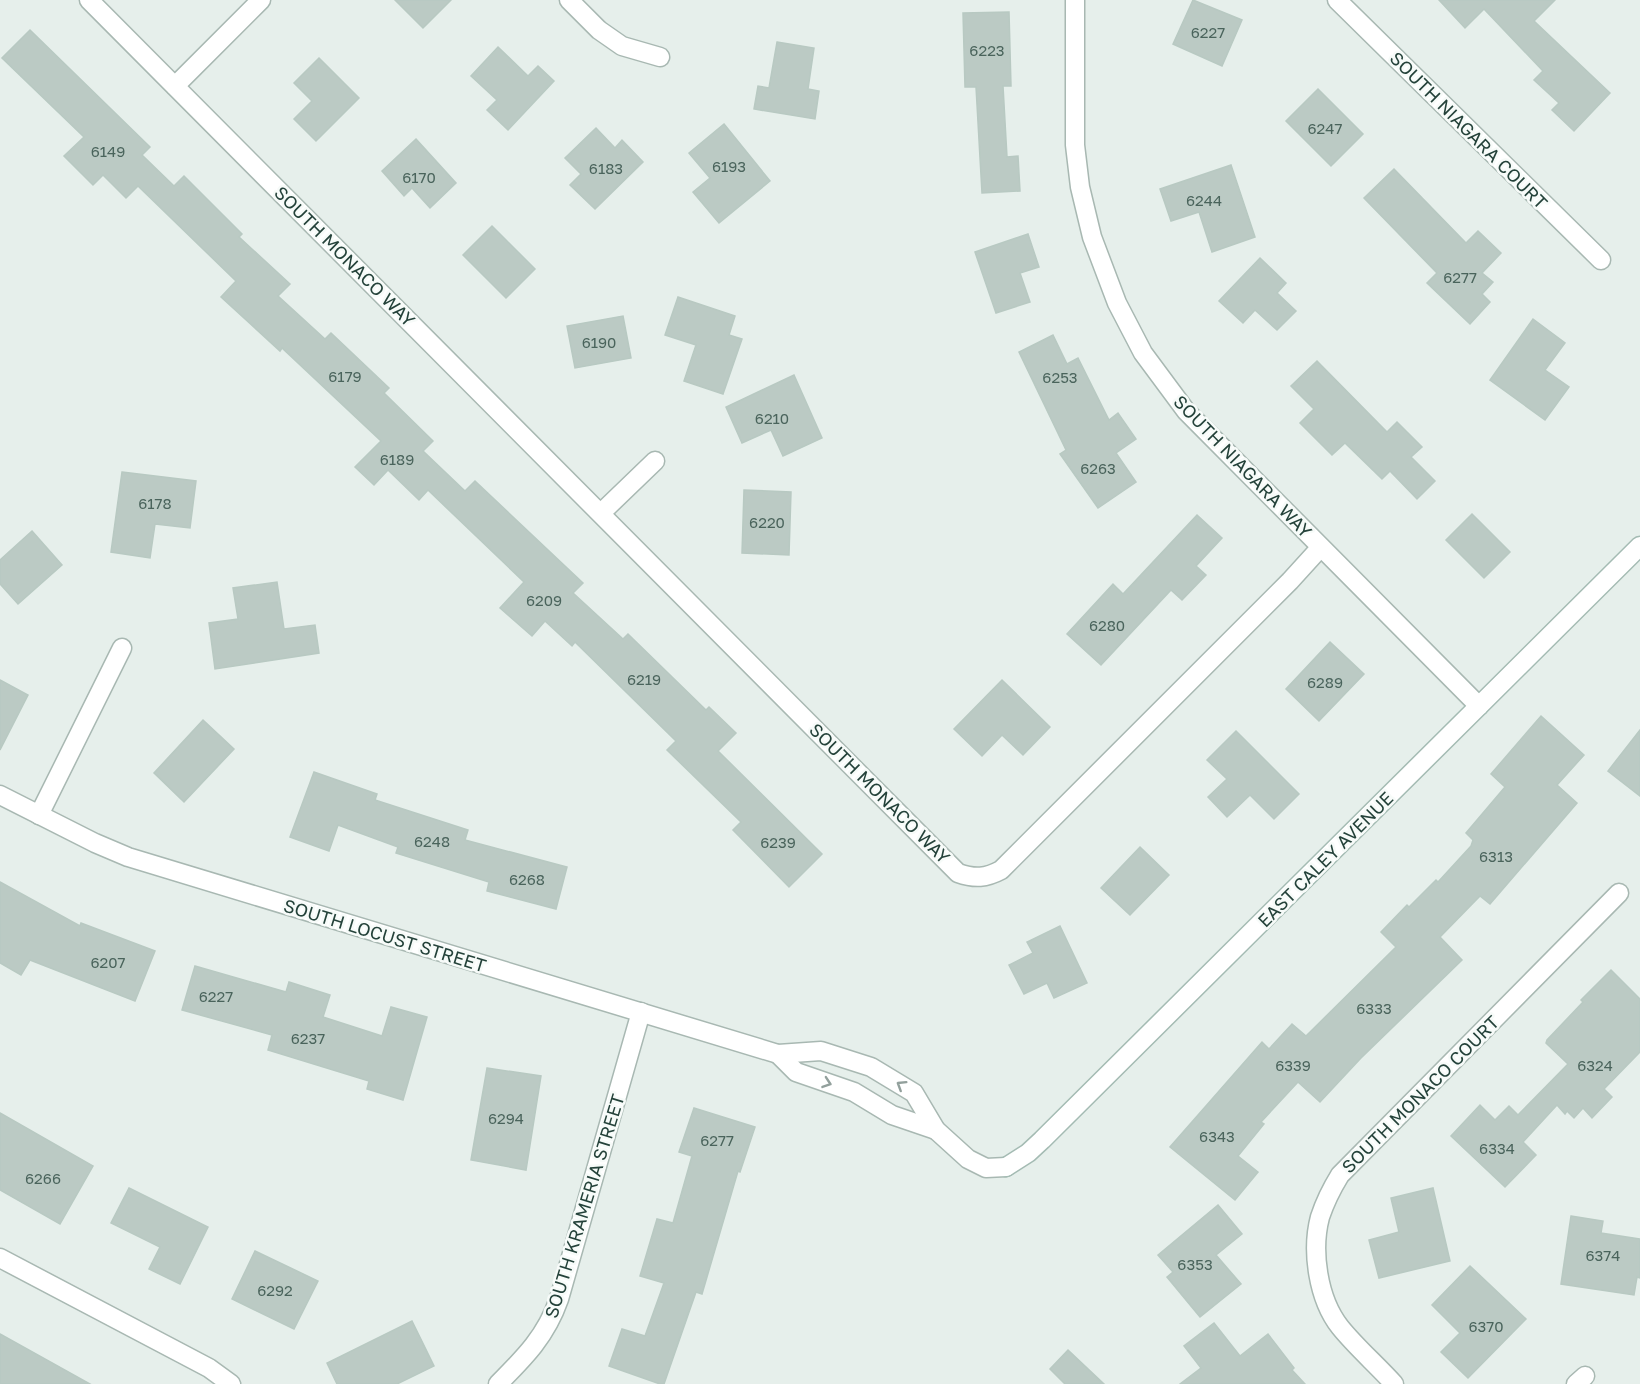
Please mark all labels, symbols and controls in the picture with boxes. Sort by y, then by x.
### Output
house number: 6227 [1191,23,1225,41]
house number: 6223 [969,41,1005,59]
street label: SOUTH NIAGARA COURT [1386,47,1552,213]
house number: 6247 [1308,119,1342,137]
house number: 6149 [91,142,125,160]
house number: 6193 [712,157,746,175]
house number: 6183 [589,159,623,177]
house number: 6170 [402,168,436,186]
street label: SOUTH MONACO WAY [270,181,420,331]
house number: 6244 [1186,191,1222,209]
house number: 6277 [1443,268,1477,286]
house number: 6190 [582,333,616,351]
house number: 6179 [328,367,362,385]
house number: 6253 [1042,368,1078,386]
street label: SOUTH NIAGARA WAY [1169,390,1317,542]
house number: 6210 [755,409,789,427]
house number: 6189 [380,450,414,468]
house number: 6263 [1080,459,1116,477]
house number: 6178 [138,494,172,512]
house number: 6220 [749,513,785,531]
house number: 6209 [526,591,562,609]
house number: 6280 [1089,616,1125,634]
house number: 6219 [627,670,661,688]
house number: 6289 [1307,673,1343,691]
street label: SOUTH MONACO WAY [805,718,955,868]
street label: EAST CALEY AVENUE [1253,787,1397,931]
house number: 6248 [414,832,450,850]
house number: 6239 [760,833,796,851]
house number: 6313 [1479,847,1513,865]
house number: 6268 [509,870,545,888]
street label: SOUTH LOCUST STREET [281,894,489,976]
house number: 6207 [90,953,126,971]
house number: 6227 [199,987,233,1005]
house number: 6333 [1356,999,1392,1017]
street label: SOUTH MONACO COURT [1337,1011,1503,1177]
house number: 6237 [291,1029,325,1047]
house number: 6339 [1275,1056,1311,1074]
house number: 6324 [1577,1056,1613,1074]
one-way arrow [821,1075,832,1088]
one-way arrow [897,1080,907,1092]
street label: SOUTH KRAMERIA STREET [539,1091,629,1321]
house number: 6294 [488,1109,524,1127]
house number: 6343 [1199,1127,1235,1145]
house number: 6277 [700,1131,734,1149]
house number: 6334 [1479,1139,1515,1157]
house number: 6266 [25,1169,61,1187]
house number: 6374 [1586,1246,1620,1264]
house number: 6353 [1177,1255,1213,1273]
house number: 6292 [257,1281,293,1299]
house number: 6370 [1468,1317,1504,1335]

